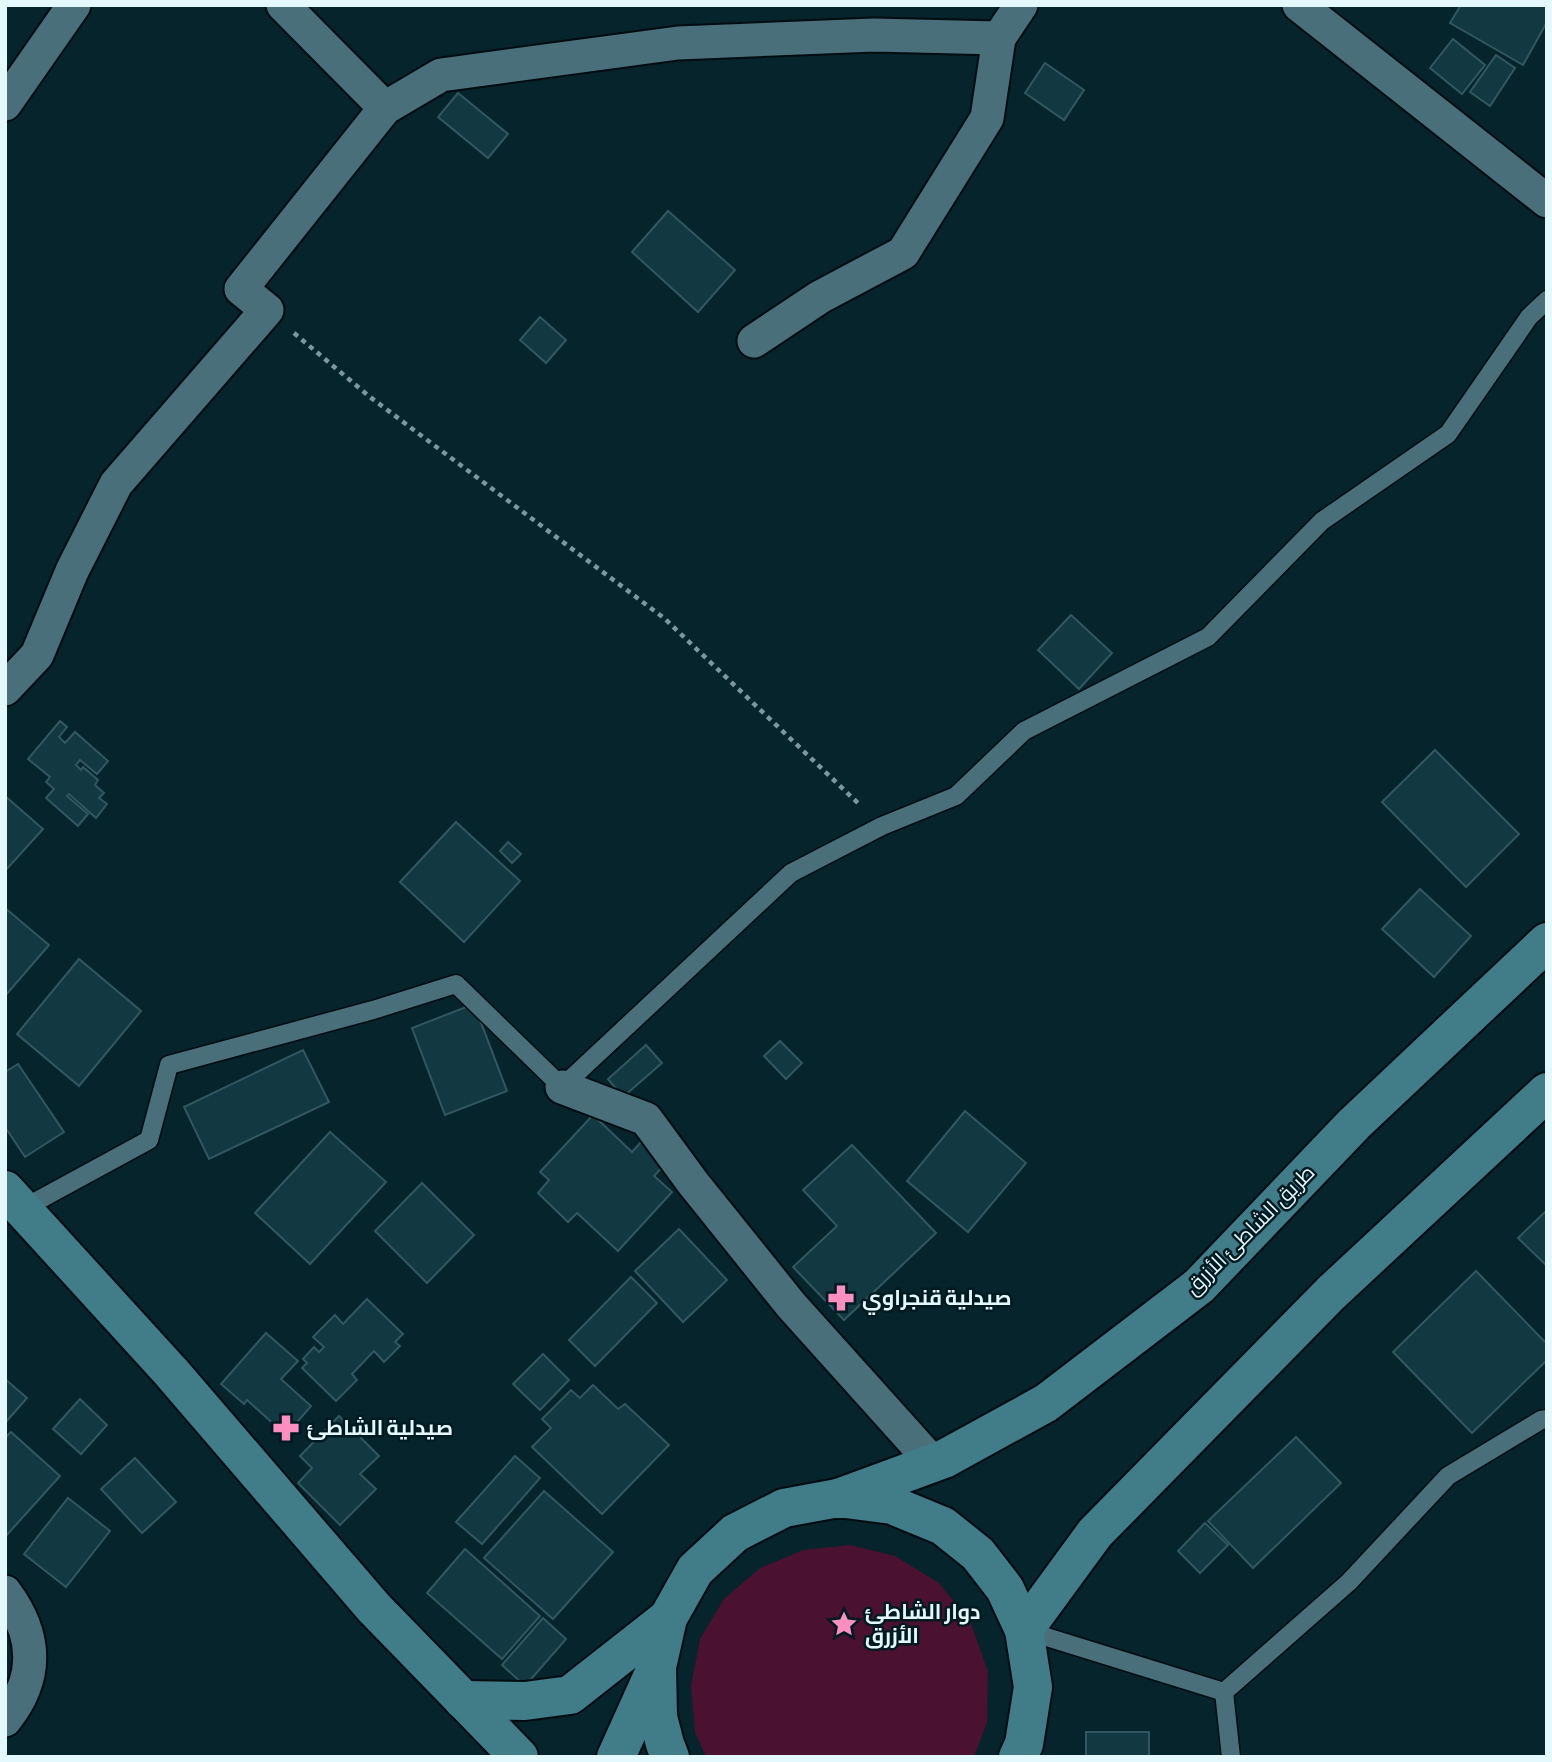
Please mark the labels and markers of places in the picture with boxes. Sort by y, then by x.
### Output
pharmacy icon: صيدلية قنجراوي [826,1283,856,1313]
place label: صيدلية قنجراوي [862,1288,1012,1315]
pharmacy icon: صيدلية الشاطئ [271,1413,301,1443]
place label: صيدلية الشاطئ [307,1417,453,1440]
place label: دوار الشاطئ الأزرق [865,1601,981,1649]
place icon: دوار الشاطئ الأزرق [829,1609,859,1639]

